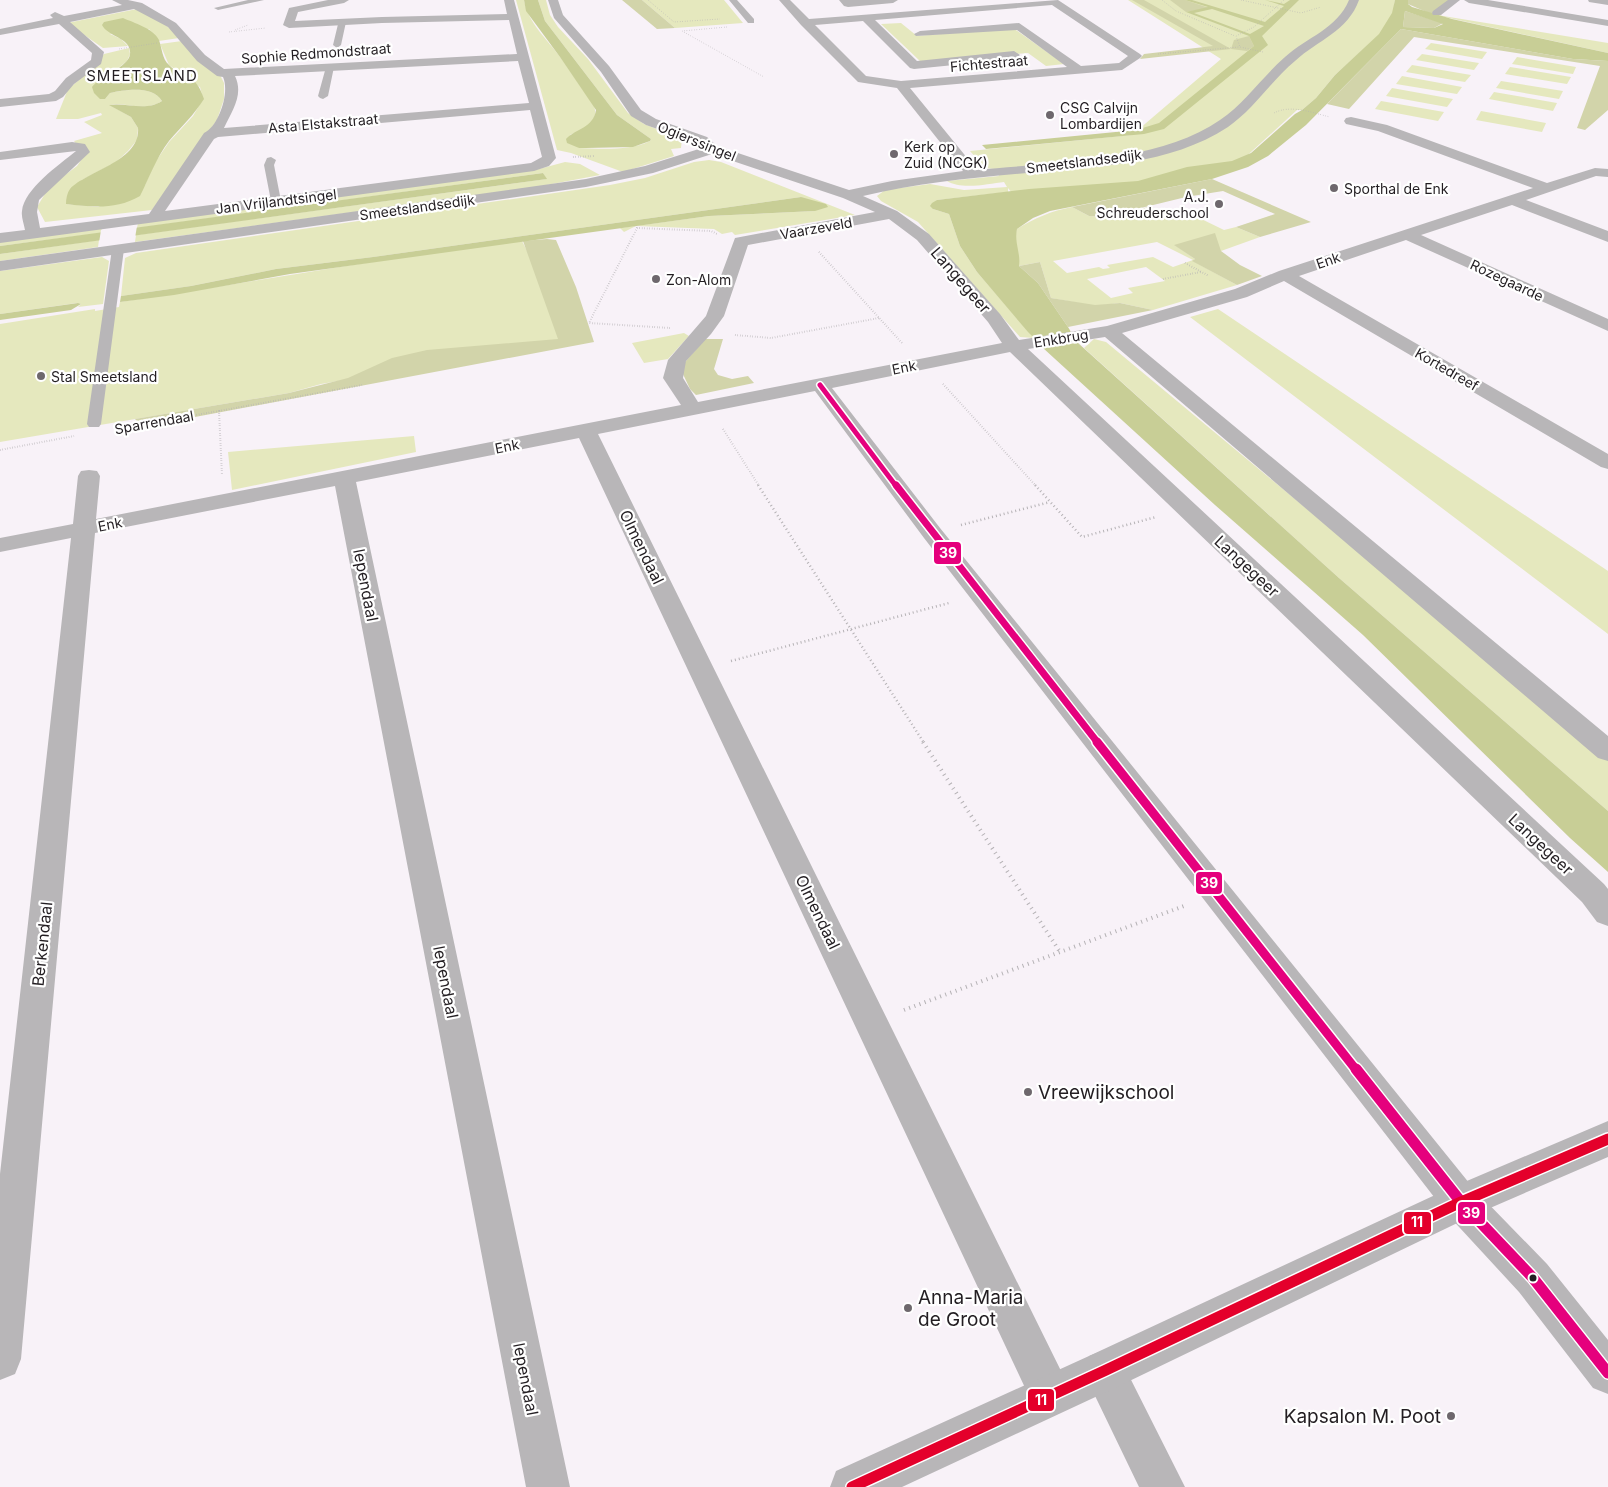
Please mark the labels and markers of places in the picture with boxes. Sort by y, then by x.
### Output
place label: CSG Calvijn Lombardijen [1060,99,1142,132]
marker: CSG Calvijn Lombardijen [1044,109,1056,121]
place label: Kerk op Zuid (NCGK) [904,138,988,171]
marker: Kerk op Zuid (NCGK) [888,148,900,160]
place label: Sporthal de Enk [1344,180,1449,197]
marker: Sporthal de Enk [1328,182,1340,194]
place label: A.J. Schreuderschool [1096,188,1209,221]
marker: A.J. Schreuderschool [1213,198,1225,210]
place label: Zon-Alom [666,271,731,288]
marker: Zon-Alom [650,273,662,285]
place label: Stal Smeetsland [51,368,157,385]
marker: Stal Smeetsland [35,370,47,382]
place label: Vreewijkschool [1038,1081,1174,1104]
marker: Vreewijkschool [1022,1086,1034,1098]
unlabelled marker [1528,1273,1538,1283]
place label: Anna-Maria de Groot [918,1286,1024,1331]
marker: Anna-Maria de Groot [902,1302,914,1314]
place label: Kapsalon M. Poot [1284,1405,1441,1428]
marker: Kapsalon M. Poot [1445,1410,1457,1422]

